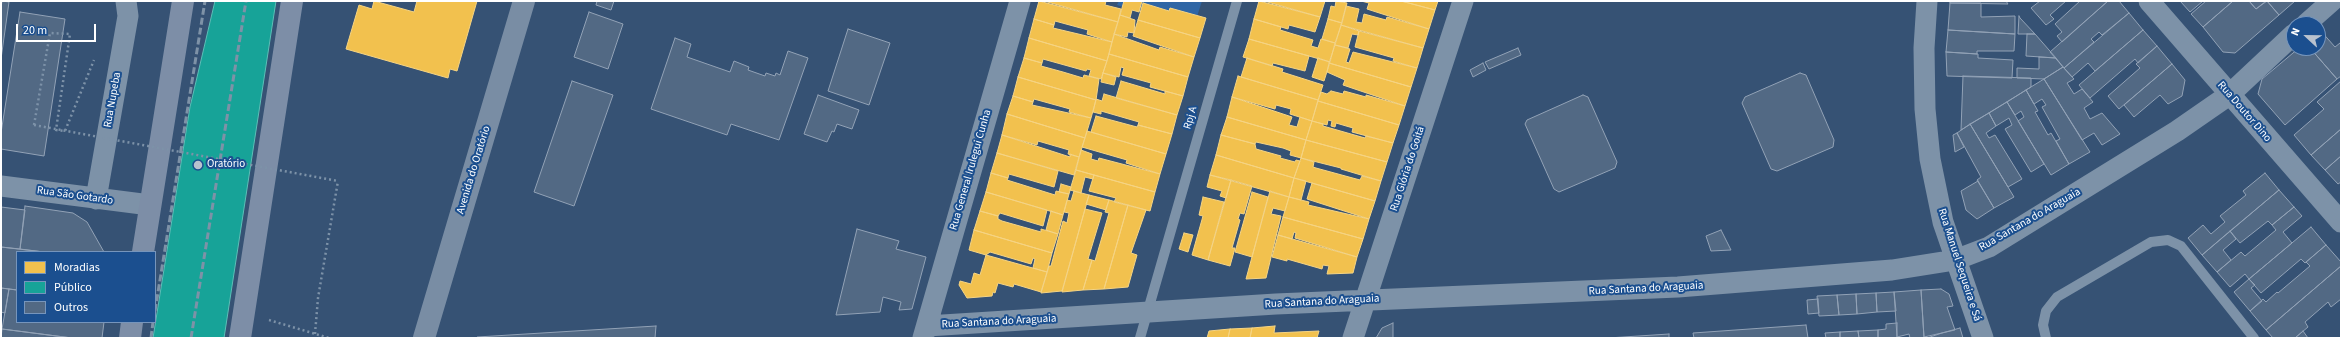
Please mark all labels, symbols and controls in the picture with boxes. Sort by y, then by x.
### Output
scale bar [18,16,98,42]
north arrow [2286,16,2326,56]
text: 20 m [23,22,47,39]
text: N [2287,25,2304,38]
street label: Rua Nupeba [102,71,124,129]
street label: Rua Doutor Dino [2214,79,2274,145]
street label: Rpj A [1181,105,1201,131]
street label: Rua General Irulegui Cunha [947,108,995,232]
street label: Avenida do Oratório [454,124,494,216]
street label: Rua Glória do Goitá [1388,125,1428,213]
place label: Oratório [207,158,245,172]
marker: Oratório [192,159,204,171]
street label: Rua São Gotardo [36,184,114,208]
street label: Rua Santana do Araguaia [1977,186,2083,254]
street label: Rua Manuel Sequeira e Sá [1934,207,1984,323]
legend [16,251,156,323]
text: Moradias [54,259,100,276]
text: Público [54,279,92,296]
street label: Rua Santana do Araguaia [1588,279,1704,299]
street label: Rua Santana do Araguaia [1264,292,1380,312]
text: Outros [54,299,88,316]
street label: Rua Santana do Araguaia [941,312,1057,332]

